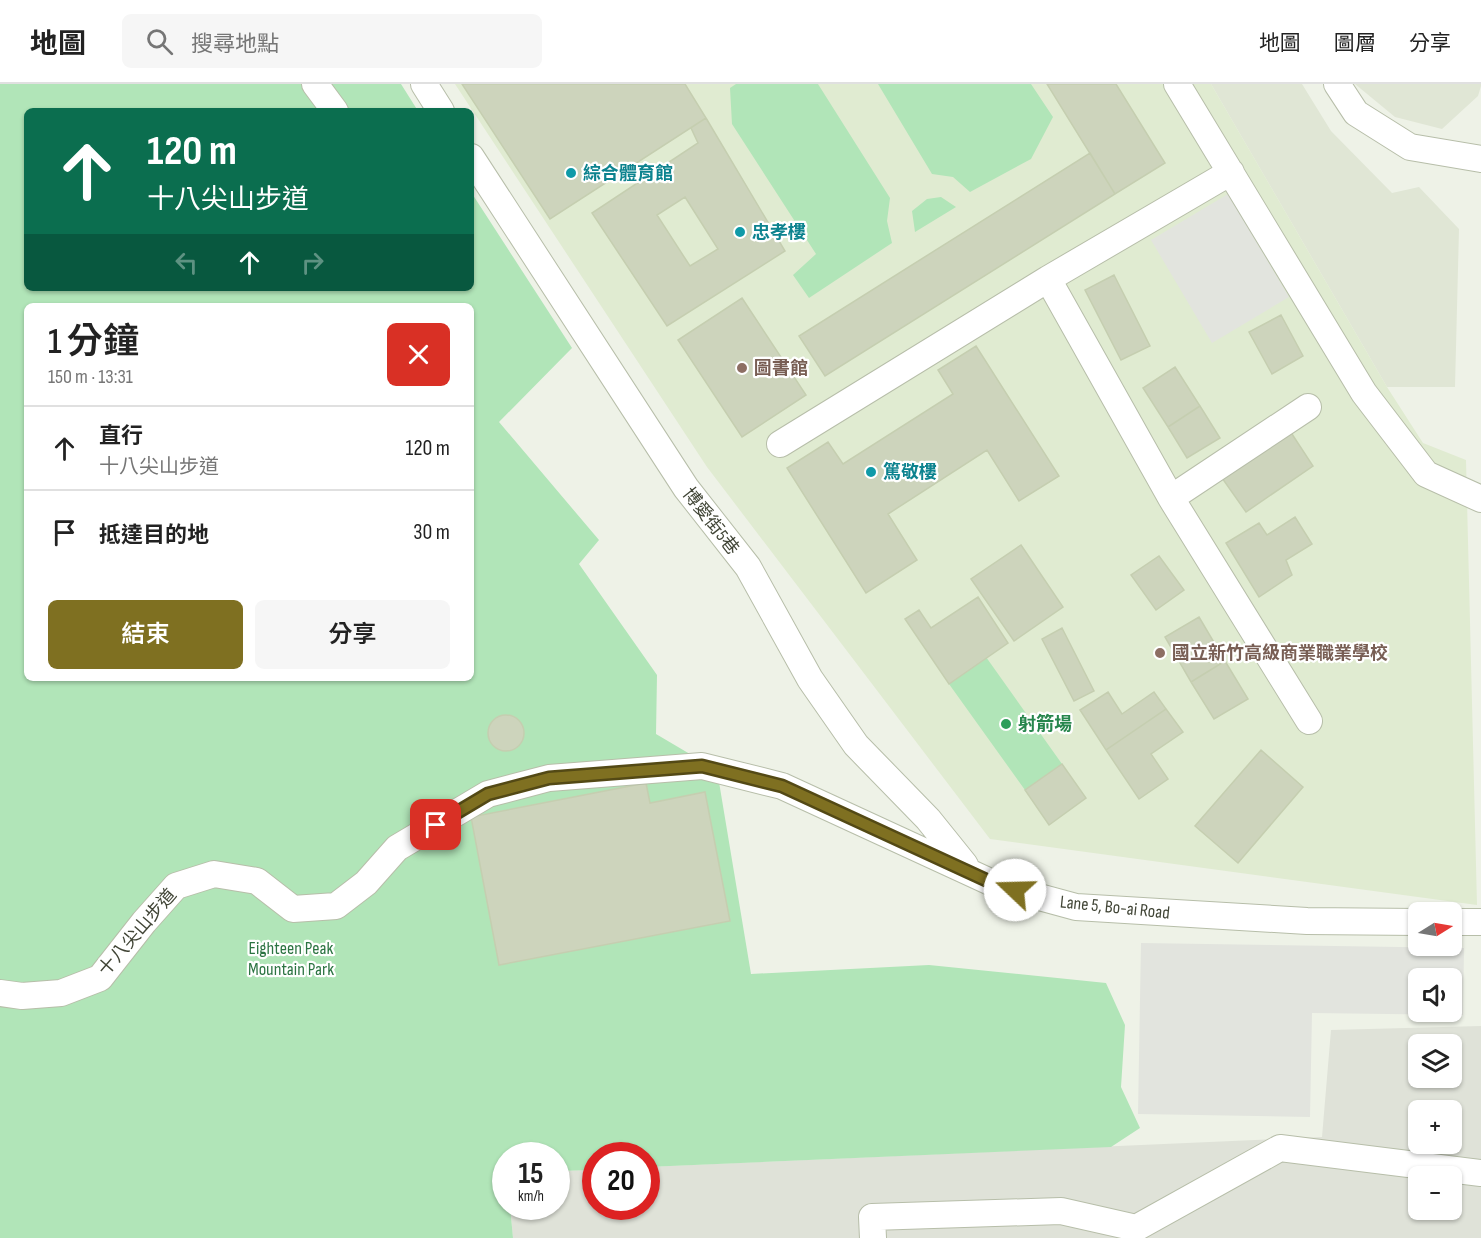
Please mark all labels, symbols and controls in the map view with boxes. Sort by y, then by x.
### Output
search box [122,14,542,68]
icon: search [143,25,176,58]
text: 地圖 [30,28,86,61]
text: 搜尋地點 [191,31,279,58]
text: 地圖 [1259,31,1301,56]
text: 圖層 [1334,31,1376,56]
text: 分享 [1409,31,1451,56]
text: 120 m [147,126,237,177]
icon: ahead [48,132,126,210]
place label: 綜合體育館 [583,163,673,184]
marker: 綜合體育館 [564,166,578,180]
text: 十八尖山步道 [147,184,309,216]
place label: 忠孝樓 [752,222,806,243]
marker: 忠孝樓 [733,225,747,239]
icon: left [170,246,203,279]
icon: ahead [233,246,266,279]
icon: right [296,246,329,279]
text: 1 分鐘 [48,321,139,364]
button: close [387,323,450,386]
place label: 圖書館 [754,358,808,379]
marker: 圖書館 [735,361,749,375]
text: 150 m · 13:31 [48,365,133,389]
text: 直行 [99,423,143,450]
icon: ahead [48,432,81,465]
text: 120 m [406,435,450,462]
text: 十八尖山步道 [99,455,219,479]
place label: 篤敬樓 [883,461,937,483]
marker: 篤敬樓 [864,465,878,479]
street label: 博愛街5巷 [678,484,743,559]
icon: arrive [48,516,81,549]
text: 30 m [413,519,450,546]
text: 抵達目的地 [99,522,209,549]
button: 結束 [48,600,243,669]
button: 分享 [255,600,450,669]
place label: 國立新竹高級商業職業學校 [1172,643,1388,664]
marker: 國立新竹高級商業職業學校 [1153,646,1167,660]
place label: 射箭場 [1018,713,1072,735]
marker: 射箭場 [999,717,1013,731]
pin [410,799,461,850]
icon: arrive [419,808,452,841]
position arrow [983,858,1047,922]
street label: 十八尖山步道 [94,885,181,980]
street label: Lane 5, Bo-ai Road [1059,891,1171,924]
north arrow [1408,902,1462,956]
map controls [1408,902,1462,1220]
park label: Eighteen Peak Mountain Park [248,938,334,980]
button: sound [1408,968,1462,1022]
button: layers [1408,1034,1462,1088]
button: + [1408,1100,1462,1154]
speed limit sign: 20 [582,1142,660,1220]
text: 15 [519,1156,544,1192]
button: − [1408,1166,1462,1220]
text: km/h [518,1187,544,1206]

